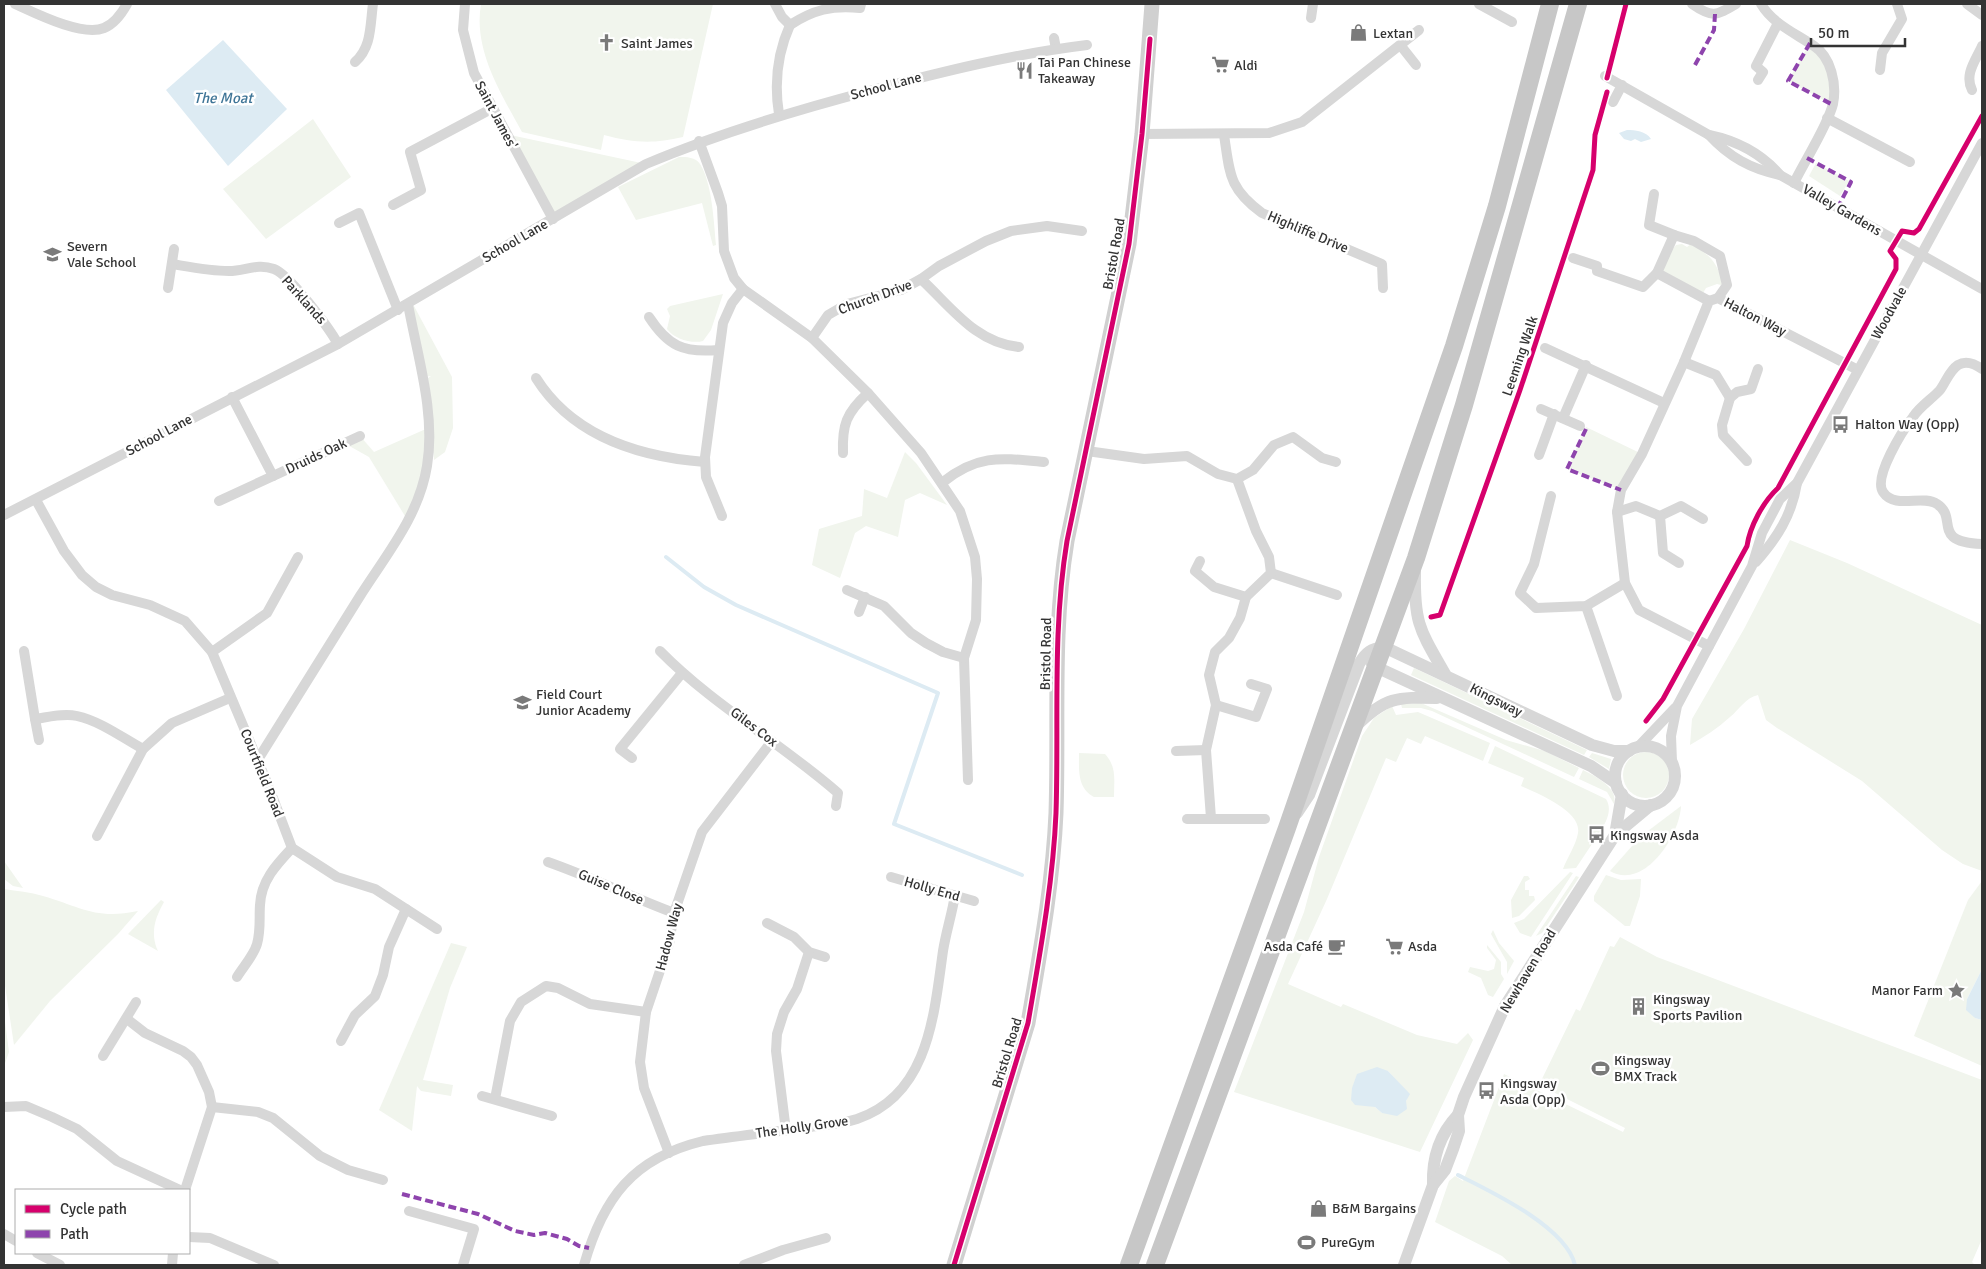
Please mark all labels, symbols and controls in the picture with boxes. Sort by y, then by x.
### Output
scale bar [1811,15,1905,47]
shop icon: Lextan [1349,23,1369,43]
text: 50 m [1818,24,1849,42]
place label: Lextan [1373,25,1413,42]
church icon: Saint James [597,33,617,53]
place label: Saint James [621,35,693,52]
place label: Tai Pan Chinese Takeaway [1038,54,1131,87]
supermarket icon: Aldi [1210,55,1230,75]
place label: Aldi [1234,57,1258,74]
restaurant icon: Tai Pan Chinese Takeaway [1014,60,1034,80]
street label: School Lane [849,68,923,104]
street label: Saint James' [471,78,521,152]
water label: The Moat [194,89,254,107]
street label: Valley Gardens [1800,181,1884,239]
street label: Highliffe Drive [1265,207,1351,257]
street label: School Lane [479,215,551,267]
street label: Bristol Road [1099,217,1129,291]
place label: Severn Vale School [67,238,136,271]
school or university icon: Severn Vale School [43,244,63,264]
street label: Parklands [278,272,330,328]
street label: Church Drive [836,276,914,318]
street label: Woodvale [1868,284,1910,342]
street label: Halton Way [1721,294,1790,340]
street label: Leeming Walk [1498,314,1542,398]
street label: School Lane [123,410,195,460]
bus stop icon: Halton Way (Opp) [1831,414,1851,434]
place label: Halton Way (Opp) [1855,416,1959,433]
street label: Druids Oak [283,434,349,478]
street label: Bristol Road [1037,617,1055,691]
street label: Kingsway [1467,680,1526,721]
place label: Field Court Junior Academy [536,686,631,719]
school or university icon: Field Court Junior Academy [512,692,532,712]
street label: Giles Cox [727,704,781,751]
street label: Courtfield Road [237,726,287,820]
bus stop icon: Kingsway Asda [1586,825,1606,845]
place label: Kingsway Asda [1610,827,1699,844]
street label: Guise Close [576,866,646,908]
street label: Holly End [902,873,962,905]
street label: Hadow Way [652,901,686,973]
street label: Newhaven Road [1496,926,1560,1016]
cafe icon: Asda Café [1327,936,1347,956]
supermarket icon: Asda [1384,936,1404,956]
place label: Asda Café [1264,938,1323,955]
place label: Asda [1408,938,1437,955]
place icon: Manor Farm [1947,980,1967,1000]
place label: Manor Farm [1871,982,1943,999]
place label: Kingsway Sports Pavilion [1653,991,1742,1024]
building icon: Kingsway Sports Pavilion [1629,997,1649,1017]
street label: Bristol Road [988,1016,1026,1090]
place label: Kingsway BMX Track [1614,1052,1677,1085]
sports icon: Kingsway BMX Track [1590,1058,1610,1078]
place label: Kingsway Asda (Opp) [1500,1075,1566,1108]
bus stop icon: Kingsway Asda (Opp) [1476,1081,1496,1101]
street label: The Holly Grove [755,1112,849,1142]
legend [15,1189,190,1254]
shop icon: B&M Bargains [1308,1198,1328,1218]
text: Cycle path [60,1200,127,1218]
place label: B&M Bargains [1332,1200,1416,1217]
text: Path [60,1225,89,1243]
sports icon: PureGym [1297,1232,1317,1252]
place label: PureGym [1321,1234,1375,1251]

